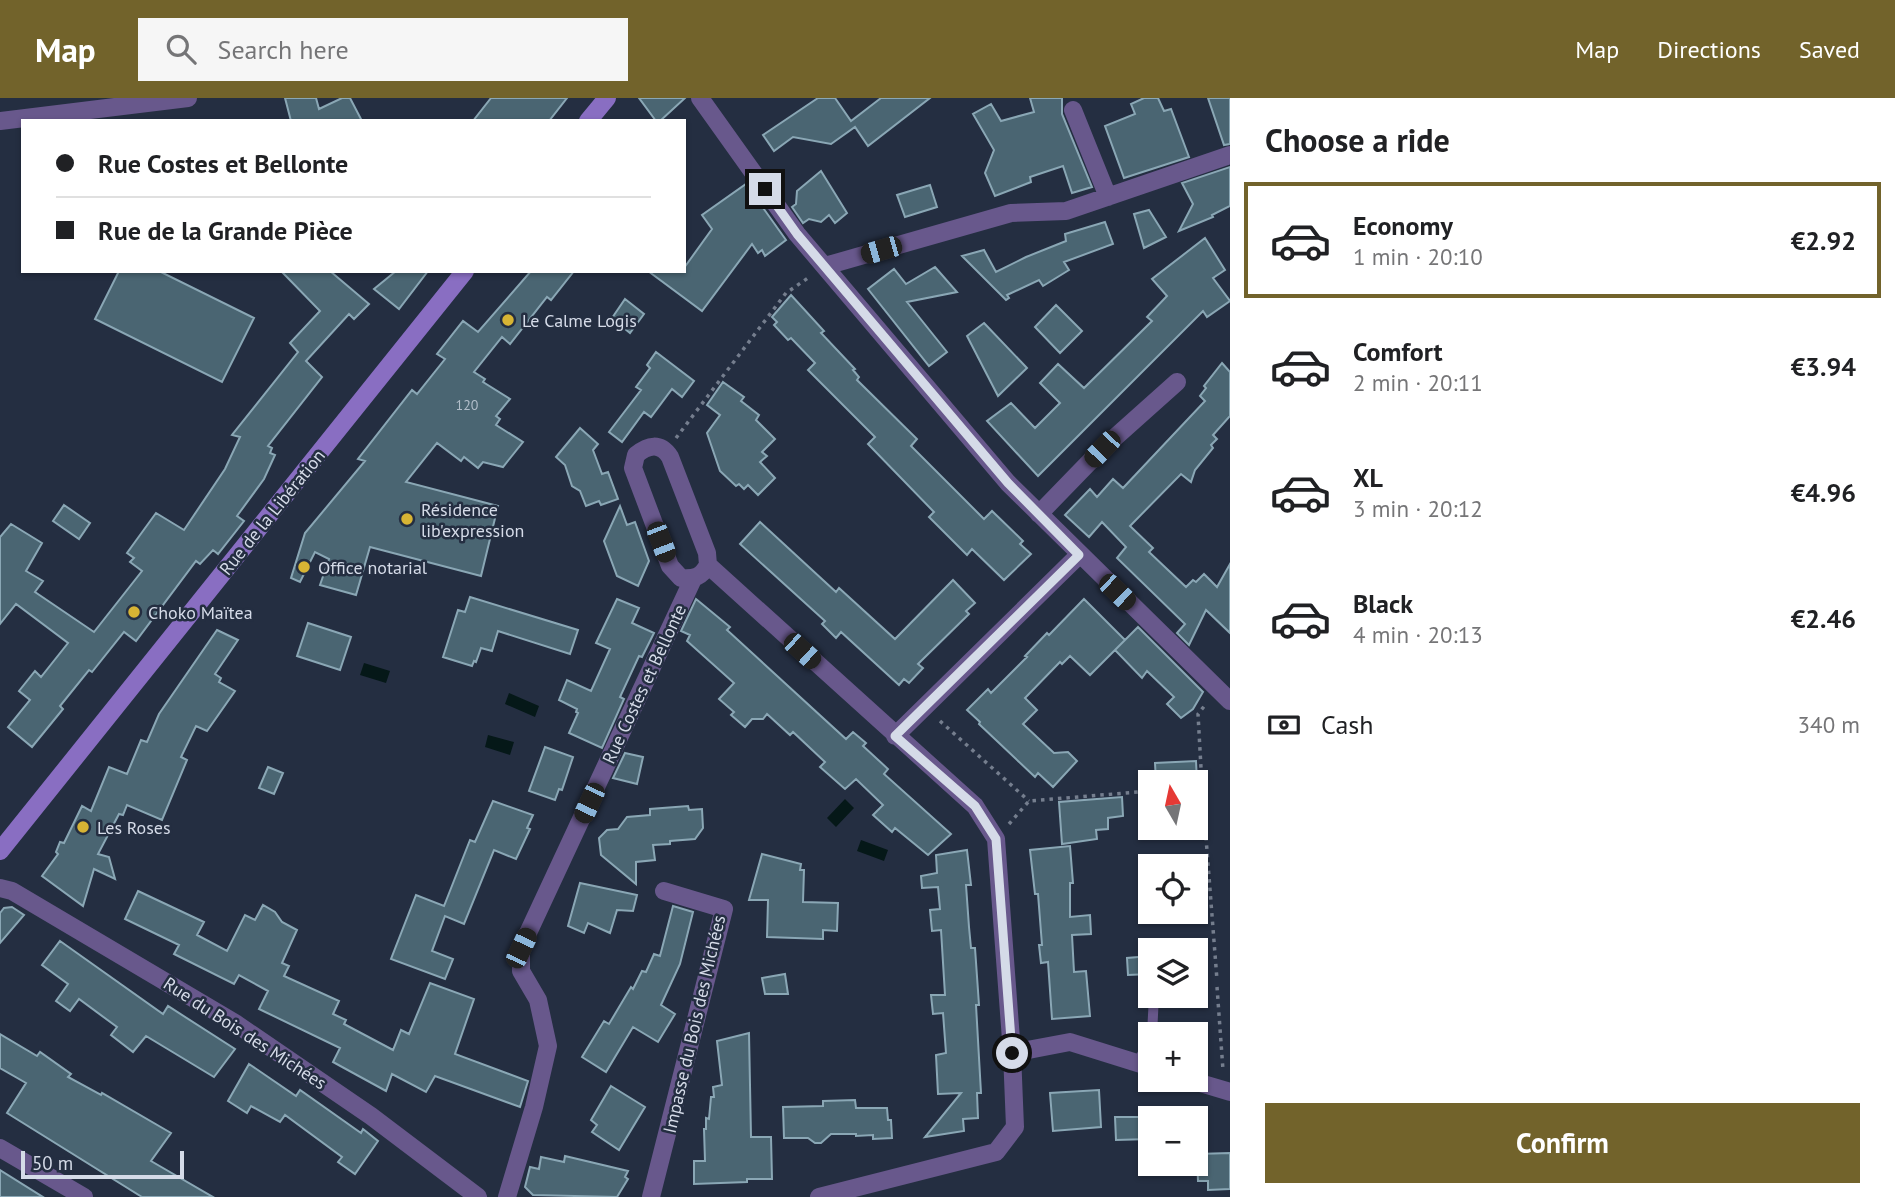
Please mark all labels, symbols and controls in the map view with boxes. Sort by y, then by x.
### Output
search box [138,18,628,81]
text: Map [35,28,96,71]
icon: search [162,30,200,68]
text: Search here [218,33,349,66]
text: Map [1575,34,1619,65]
text: Directions [1657,34,1761,65]
text: Saved [1799,34,1860,65]
text: Choose a ride [1265,119,1450,161]
text: Rue Costes et Bellonte [98,147,348,180]
route end [749,173,781,205]
icon: car [1269,209,1332,272]
text: Economy [1353,209,1453,242]
text: Rue de la Grande Pièce [98,214,353,247]
text: €2.92 [1791,224,1856,257]
car [858,234,905,266]
text: 1 min · 20:10 [1353,242,1483,271]
place label: Le Calme Logis [522,309,637,332]
marker: Le Calme Logis [500,312,516,328]
icon: car [1269,335,1332,398]
text: Comfort [1353,335,1443,368]
text: €3.94 [1791,350,1856,383]
text: 2 min · 20:11 [1353,368,1483,397]
house number: 120 [456,396,479,414]
car [1080,427,1125,471]
street label: Rue de la Libération [214,444,330,580]
icon: car [1269,461,1332,524]
text: XL [1353,461,1383,494]
text: €4.96 [1791,476,1856,509]
text: 3 min · 20:12 [1353,494,1483,523]
place label: Résidence lib'expression [421,498,524,542]
marker: Résidence lib'expression [399,511,415,527]
car [644,519,679,565]
place label: Office notarial [318,556,428,579]
marker: Office notarial [296,559,312,575]
car [1095,570,1140,614]
icon: car [1269,587,1332,650]
text: Black [1353,587,1413,620]
place label: Choko Maïtea [148,601,253,624]
street label: Rue Costes et Bellonte [597,601,691,767]
text: €2.46 [1791,602,1856,635]
marker: Choko Maïtea [126,604,142,620]
text: 4 min · 20:13 [1353,620,1483,649]
car [780,629,825,673]
icon: cash [1265,706,1303,744]
text: Cash [1321,708,1373,741]
text: 340 m [1798,710,1860,739]
north arrow [1138,770,1208,840]
map controls [1138,770,1208,1176]
car [571,780,608,826]
place label: Les Roses [97,816,171,839]
marker: Les Roses [75,819,91,835]
button: locate [1138,854,1208,924]
street label: Impasse du Bois des Michées [658,913,730,1135]
car [503,925,540,971]
button: layers [1138,938,1208,1008]
street label: Rue du Bois des Michées [159,972,331,1094]
button: + [1138,1022,1208,1092]
route start [996,1037,1028,1069]
button: Confirm [1265,1103,1860,1183]
button: − [1138,1106,1208,1176]
scale bar [21,1148,184,1180]
text: 50 m [32,1151,73,1175]

